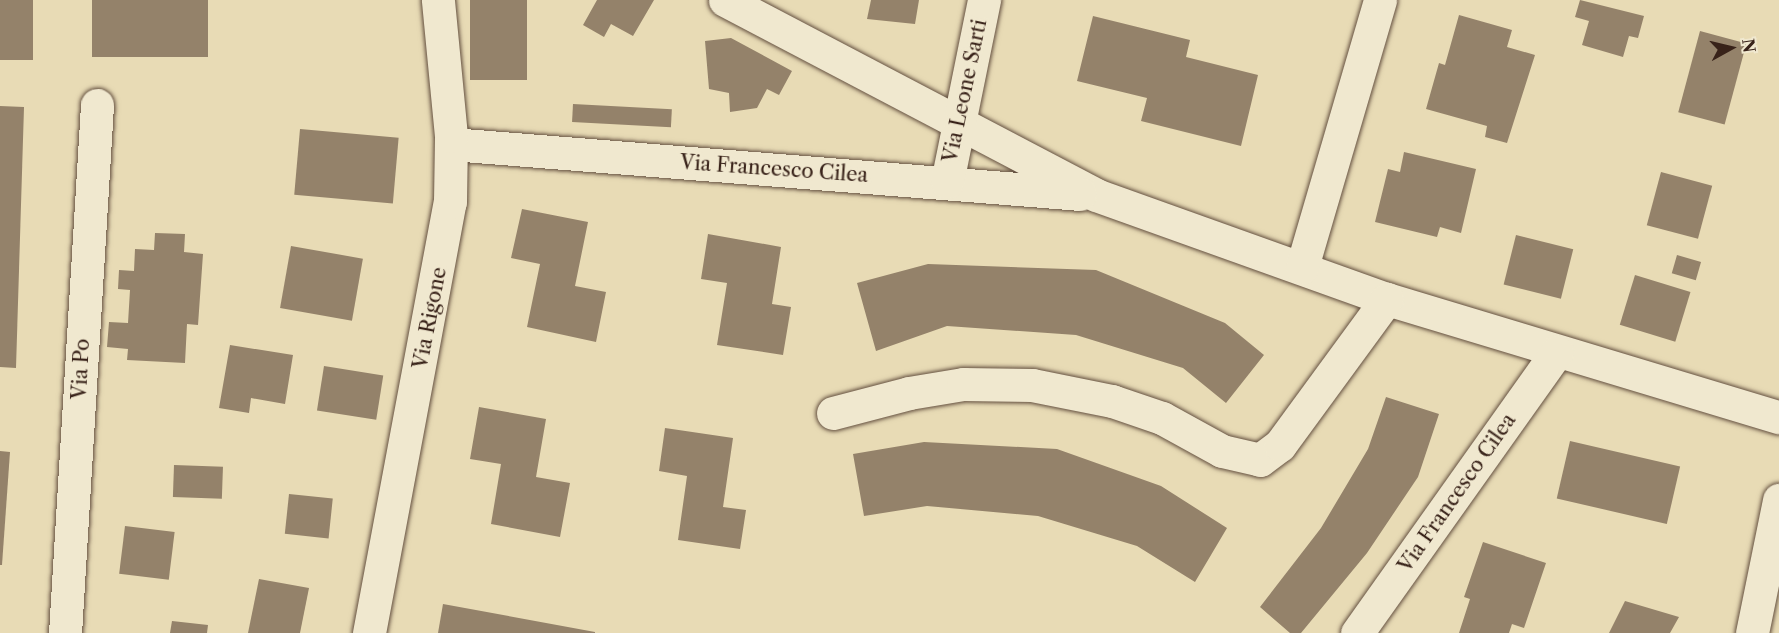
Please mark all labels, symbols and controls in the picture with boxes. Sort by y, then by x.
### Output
street label: Via Leone Sarti [938,17,992,165]
north arrow [1701,18,1761,78]
text: N [1738,37,1760,54]
street label: Via Francesco Cilea [679,150,869,188]
street label: Via Rigone [408,265,452,371]
street label: Via Po [67,338,95,400]
street label: Via Francesco Cilea [1393,409,1521,577]

